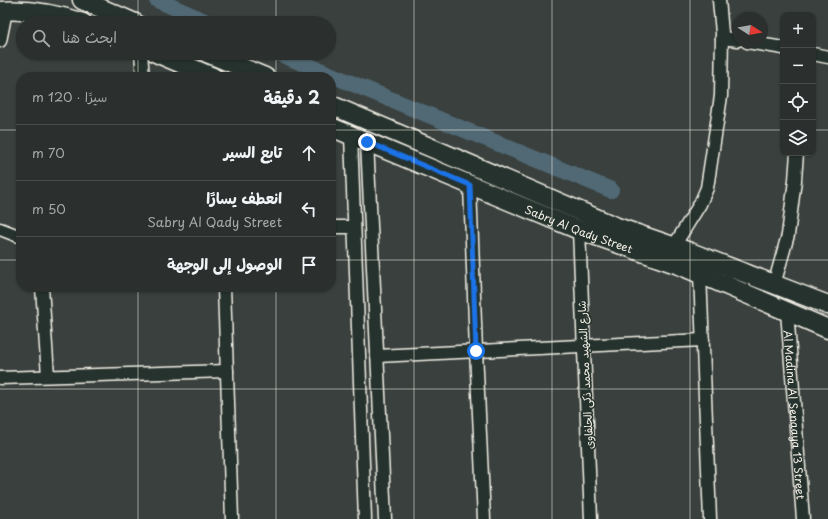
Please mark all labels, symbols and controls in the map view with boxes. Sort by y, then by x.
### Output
north arrow [732,12,768,48]
map controls [780,12,816,156]
button: + [780,12,816,48]
search box [16,16,336,60]
text: ابحث هنا [62,25,117,48]
icon: search [30,27,52,49]
button: − [780,48,816,84]
text: 2 دقيقة [263,84,320,110]
button: locate [780,84,816,120]
text: سيرًا · 120 m [32,87,107,106]
button: layers [780,120,816,156]
route end [358,133,376,151]
text: تابع السير [224,140,282,163]
icon: ahead [298,142,320,164]
text: 70 m [32,143,65,162]
text: انعطف يسارًا [206,186,282,209]
icon: left [298,198,320,220]
text: 50 m [32,199,66,218]
street label: Sabry Al Qady Street [523,200,636,257]
text: Sabry Al Qady Street [147,212,282,231]
text: الوصول إلى الوجهة [167,252,282,275]
icon: arrive [298,254,320,276]
street label: شارع الشهيد محمد ذكى الحلفاوى [573,300,598,450]
street label: Al Madina Al Senaaya 13 Street [780,329,810,501]
route start [467,342,485,360]

